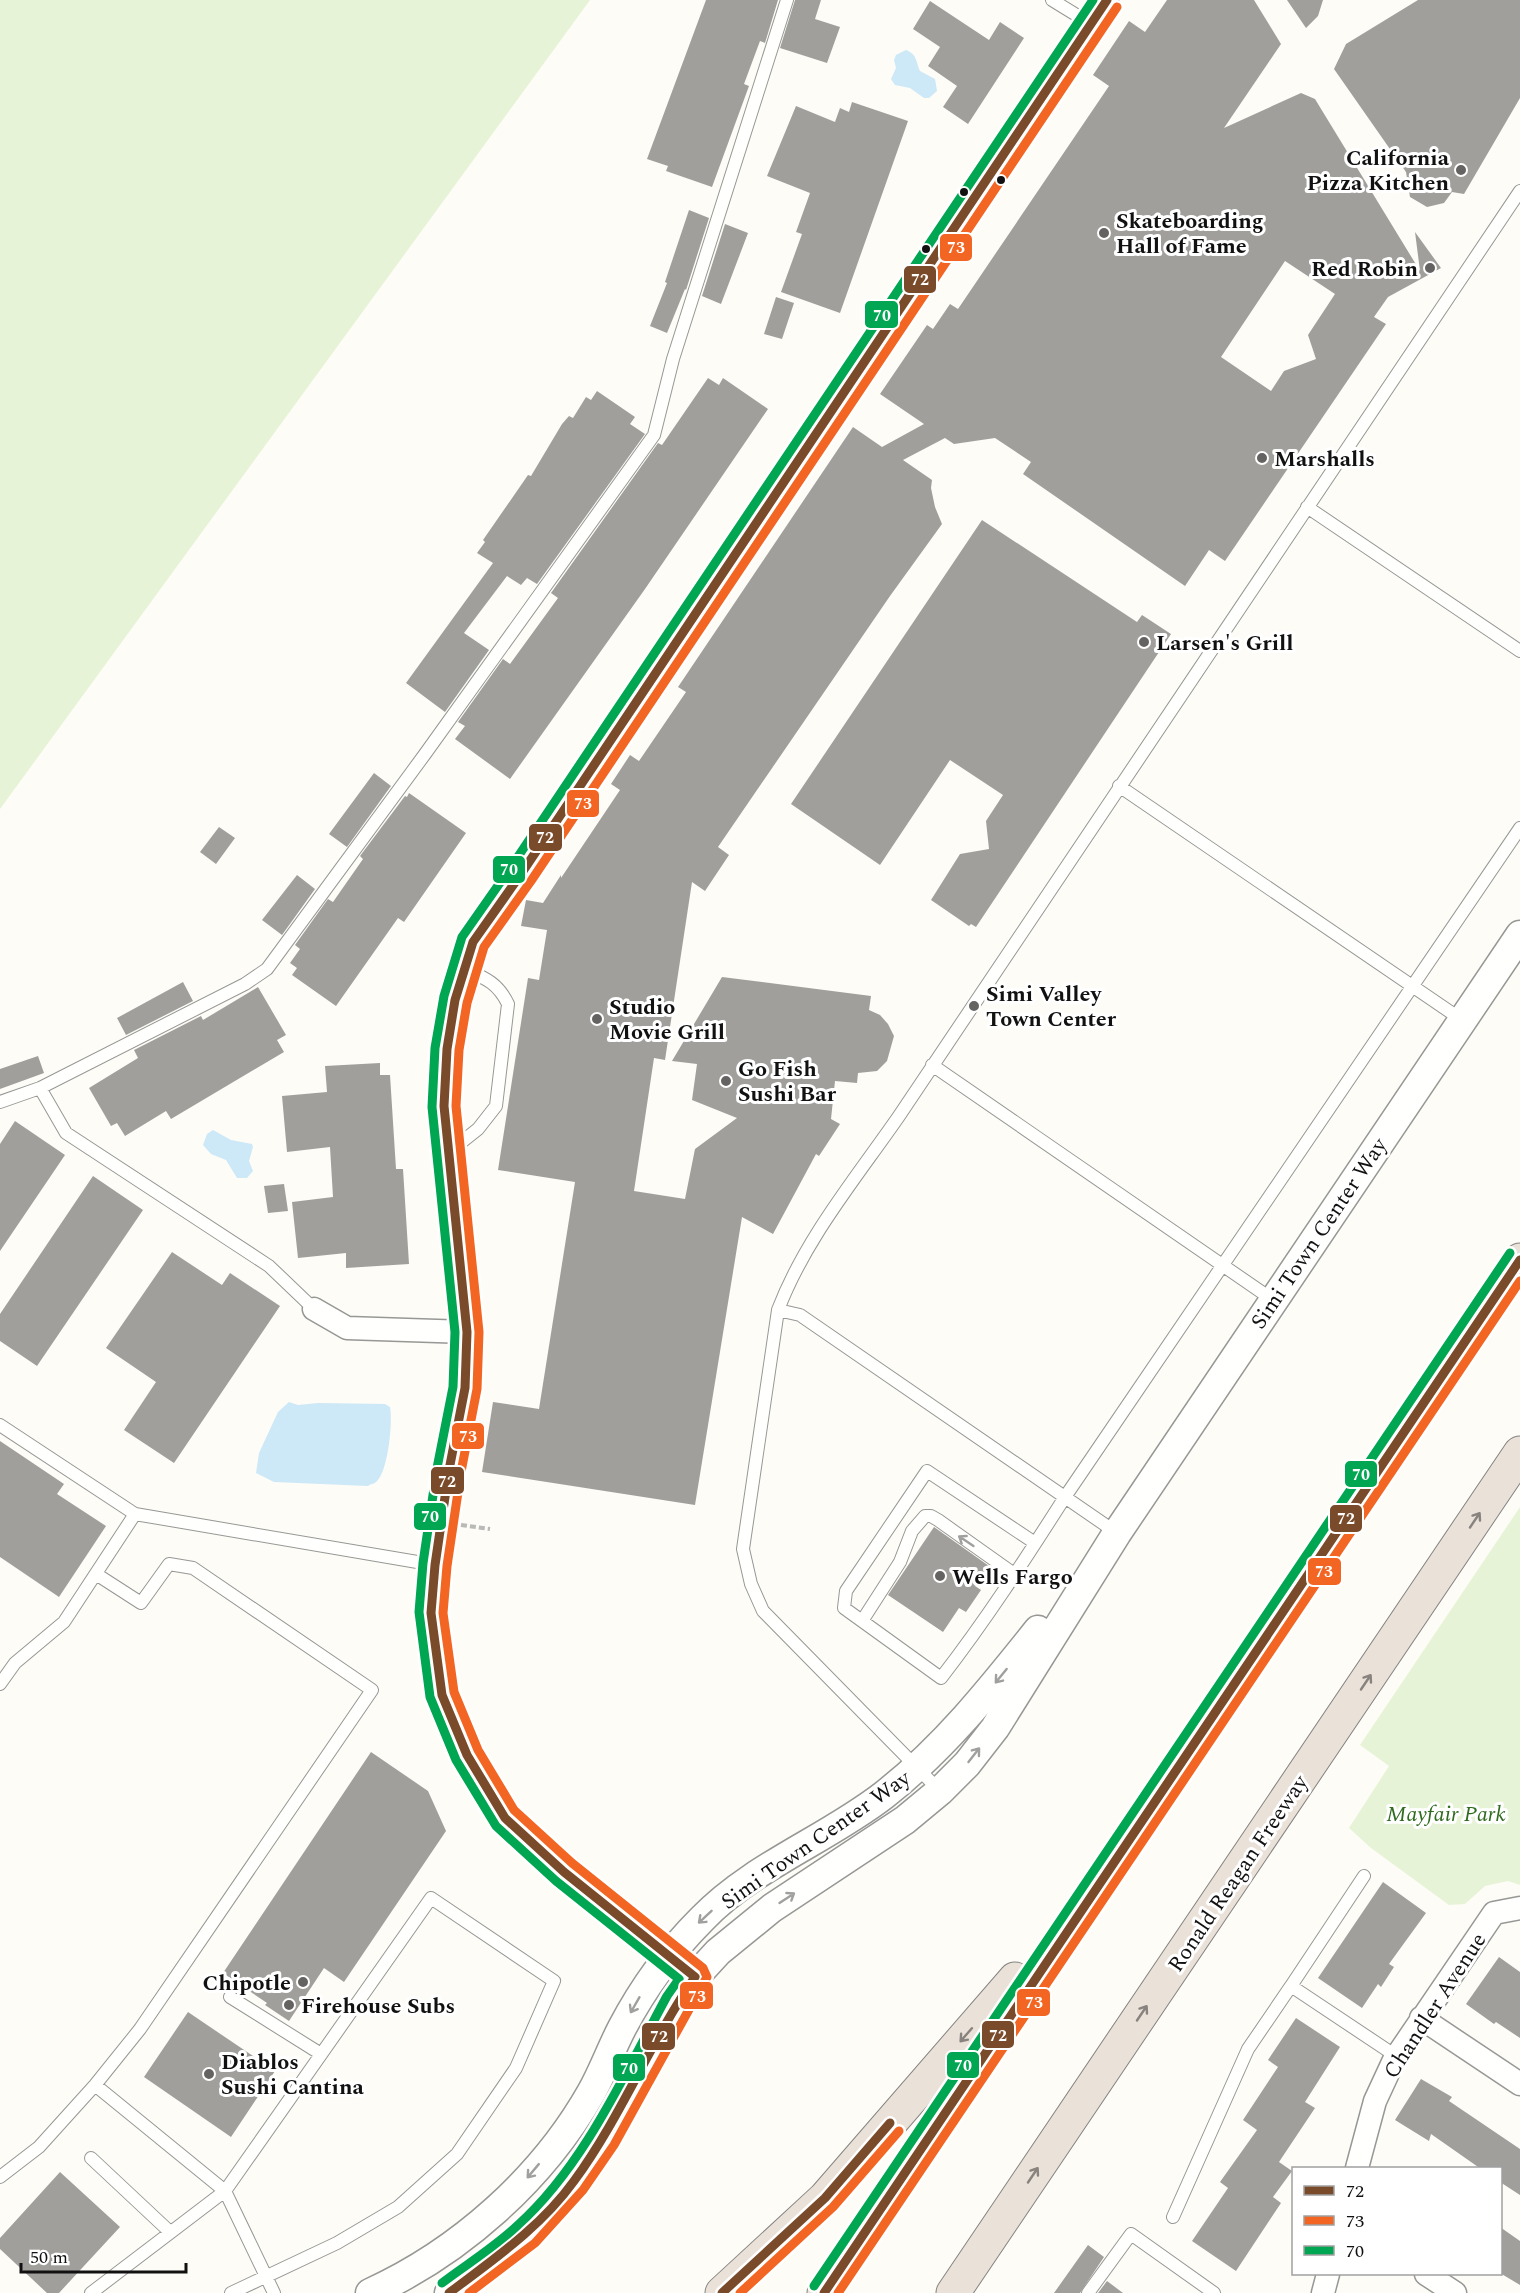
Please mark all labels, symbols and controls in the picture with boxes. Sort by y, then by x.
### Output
place label: California Pizza Kitchen [1307,142,1450,200]
marker: California Pizza Kitchen [1454,163,1468,177]
unlabelled marker [995,174,1007,186]
unlabelled marker [958,186,970,198]
place label: Skateboarding Hall of Fame [1116,205,1264,263]
marker: Skateboarding Hall of Fame [1097,226,1111,240]
line badge: 73 [939,233,973,262]
text: 73 [947,236,965,260]
unlabelled marker [920,243,932,255]
place label: Red Robin [1311,253,1418,286]
marker: Red Robin [1423,261,1437,275]
line badge: 72 [903,265,937,294]
text: 72 [911,268,929,292]
line badge: 70 [864,300,899,329]
text: 70 [873,304,891,328]
place label: Marshalls [1274,443,1375,476]
marker: Marshalls [1255,451,1269,465]
place label: Larsen's Grill [1156,627,1293,660]
marker: Larsen's Grill [1137,635,1151,649]
line badge: 73 [566,789,600,818]
text: 73 [574,792,592,816]
line badge: 72 [528,823,563,852]
text: 72 [536,826,554,850]
line badge: 70 [492,855,526,884]
text: 70 [500,858,518,882]
place label: Simi Valley Town Center [986,978,1117,1036]
place label: Studio Movie Grill [609,991,725,1049]
marker: Simi Valley Town Center [967,999,981,1013]
marker: Studio Movie Grill [590,1012,604,1026]
place label: Go Fish Sushi Bar [738,1053,837,1111]
marker: Go Fish Sushi Bar [719,1074,733,1088]
street label: Simi Town Center Way [1243,1130,1397,1336]
line badge: 73 [451,1422,485,1450]
text: 73 [459,1425,477,1449]
line badge: 70 [1344,1460,1378,1488]
text: 70 [1352,1463,1370,1487]
line badge: 72 [430,1466,465,1495]
text: 72 [438,1470,456,1494]
line badge: 70 [413,1502,447,1531]
line badge: 72 [1329,1504,1363,1533]
text: 70 [421,1505,439,1529]
text: 72 [1337,1507,1355,1531]
one-way arrow [1469,1512,1481,1528]
one-way arrow [959,1535,975,1547]
line badge: 73 [1307,1557,1342,1586]
text: 73 [1315,1560,1333,1584]
place label: Wells Fargo [952,1561,1073,1594]
marker: Wells Fargo [933,1569,947,1583]
one-way arrow [994,1668,1008,1683]
one-way arrow [1360,1674,1372,1690]
one-way arrow [967,1747,980,1763]
street label: Simi Town Center Way [714,1761,919,1918]
street label: Ronald Reagan Freeway [1160,1767,1317,1979]
park label: Mayfair Park [1386,1798,1506,1831]
one-way arrow [778,1892,794,1904]
one-way arrow [698,1910,713,1924]
street label: Chandler Avenue [1376,1926,1495,2085]
place label: Chipotle [203,1967,291,2000]
marker: Chipotle [296,1975,310,1989]
line badge: 73 [679,1981,714,2010]
text: 73 [688,1985,706,2009]
line badge: 73 [1016,1988,1051,2017]
place label: Firehouse Subs [301,1990,455,2023]
text: 73 [1025,1991,1043,2015]
one-way arrow [629,1996,641,2013]
marker: Firehouse Subs [282,1998,296,2012]
one-way arrow [1136,2006,1148,2022]
line badge: 72 [981,2020,1015,2049]
line badge: 72 [641,2022,676,2051]
text: 72 [989,2024,1007,2048]
text: 72 [650,2025,668,2049]
one-way arrow [959,2027,973,2042]
place label: Diablos Sushi Cantina [221,2046,364,2104]
line badge: 70 [946,2051,980,2079]
line badge: 70 [612,2053,646,2082]
text: 70 [954,2054,972,2078]
text: 70 [620,2057,638,2081]
marker: Diablos Sushi Cantina [202,2067,216,2081]
one-way arrow [527,2162,540,2178]
one-way arrow [1027,2167,1039,2184]
legend [1292,2167,1502,2275]
text: 72 [1346,2178,1364,2205]
text: 73 [1346,2208,1364,2235]
scale bar [21,2236,186,2274]
text: 70 [1346,2238,1364,2265]
text: 50 m [30,2244,68,2271]

